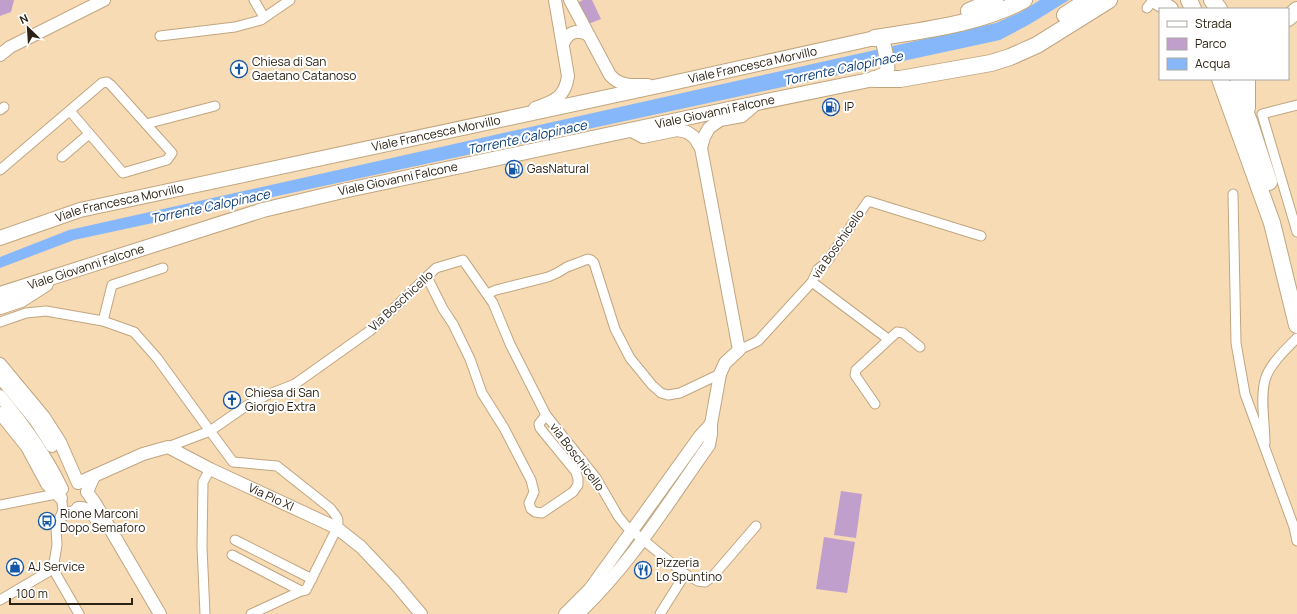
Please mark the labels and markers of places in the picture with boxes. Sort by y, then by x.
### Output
place label: Chiesa di San Gaetano Catanoso [252,53,356,84]
church icon: Chiesa di San Gaetano Catanoso [229,59,249,79]
fuel station icon: IP [821,97,841,117]
place label: IP [844,98,854,115]
fuel station icon: GasNatural [504,159,524,179]
place label: GasNatural [527,160,589,177]
place label: Chiesa di San Giorgio Extra [245,384,319,415]
church icon: Chiesa di San Giorgio Extra [222,390,242,410]
place label: Rione Marconi Dopo Semaforo [60,505,145,536]
bus stop icon: Rione Marconi Dopo Semaforo [37,511,57,531]
place label: Pizzeria Lo Spuntino [656,554,722,585]
shop icon: AJ Service [5,557,25,577]
place label: AJ Service [28,558,85,575]
restaurant icon: Pizzeria Lo Spuntino [633,560,653,580]

